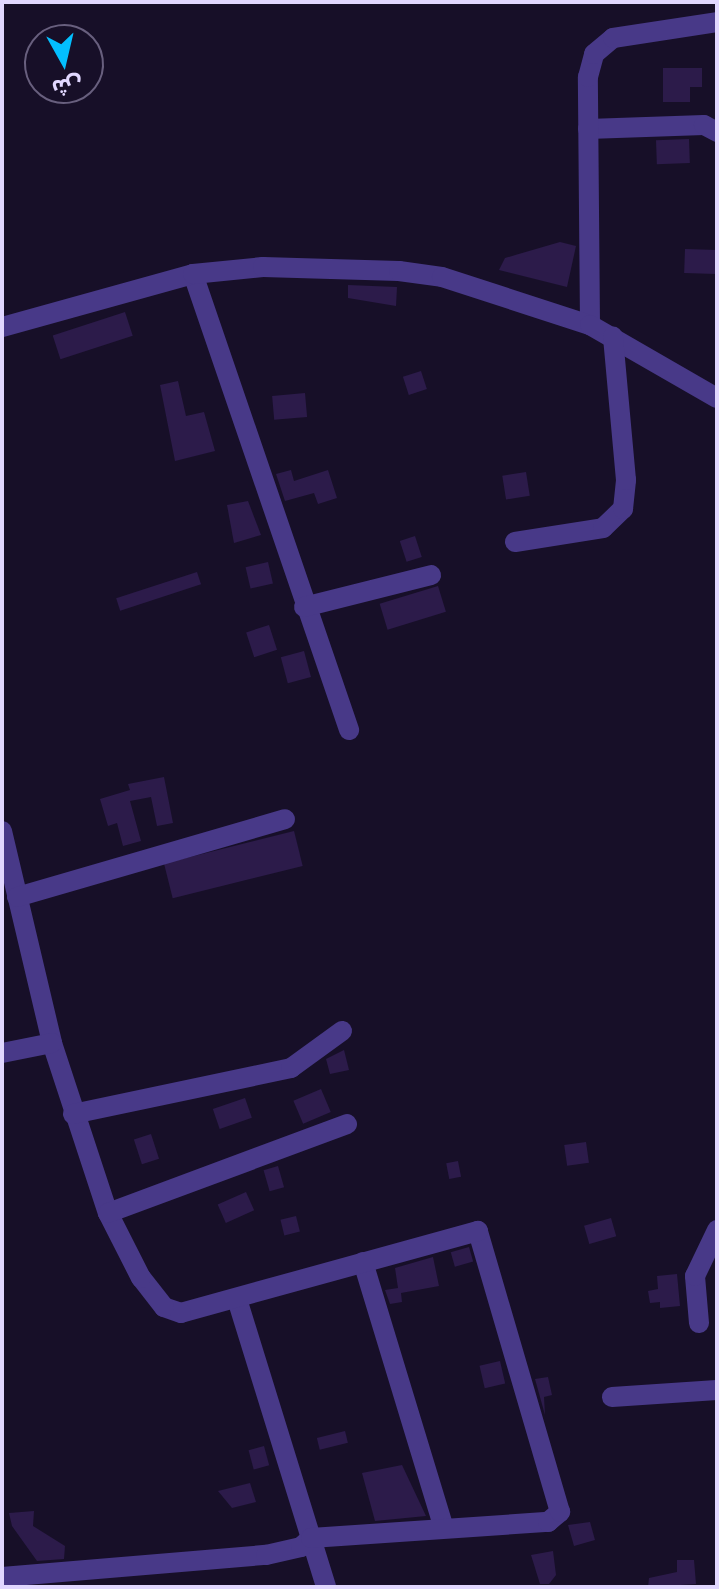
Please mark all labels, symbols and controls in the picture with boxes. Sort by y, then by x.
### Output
north arrow [24,24,104,104]
text: ش [50,72,84,101]

